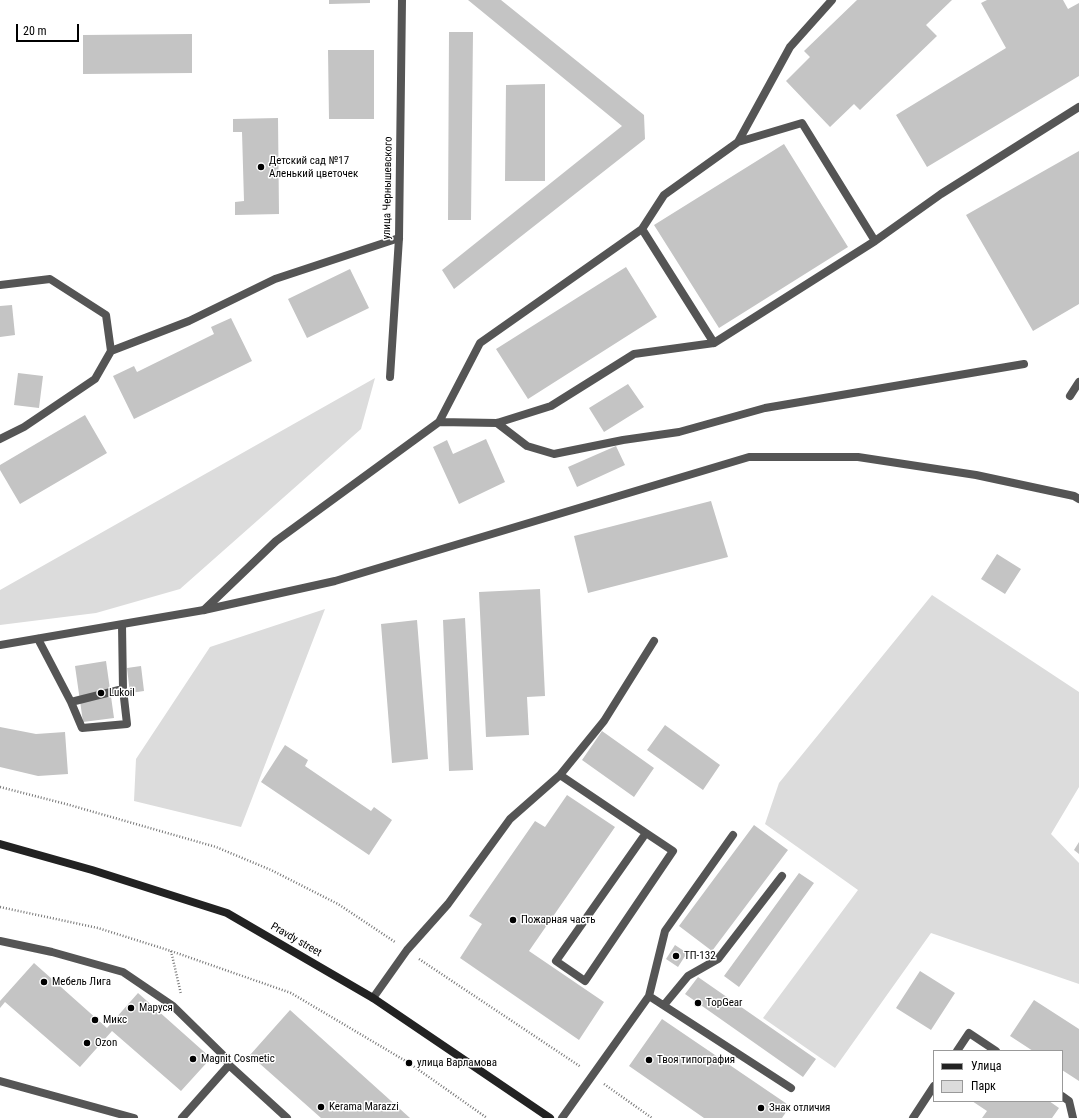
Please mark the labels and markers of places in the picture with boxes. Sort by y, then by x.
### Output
place label: Детский сад №17 Аленький цветочек [269,154,358,180]
marker: Детский сад №17 Аленький цветочек [256,162,266,172]
place label: Lukoil [109,686,135,700]
marker: Lukoil [96,688,106,698]
place label: Пожарная часть [521,913,595,927]
marker: Пожарная часть [508,915,518,925]
place label: ТП-132 [684,949,716,963]
marker: ТП-132 [671,951,681,961]
place label: Мебель Лига [52,975,111,989]
marker: Мебель Лига [39,977,49,987]
place label: TopGear [706,996,742,1010]
marker: TopGear [693,998,703,1008]
place label: Маруся [139,1001,173,1015]
marker: Маруся [126,1003,136,1013]
place label: Микс [103,1013,127,1027]
marker: Микс [90,1015,100,1025]
place label: Ozon [95,1036,117,1050]
marker: Ozon [82,1038,92,1048]
place label: Magnit Cosmetic [201,1052,275,1066]
place label: Твоя типография [657,1053,735,1067]
marker: Magnit Cosmetic [188,1054,198,1064]
marker: Твоя типография [644,1055,654,1065]
place label: улица Варламова [417,1056,497,1070]
marker: улица Варламова [404,1058,414,1068]
place label: Kerama Marazzi [329,1100,399,1114]
place label: Знак отличия [769,1101,830,1115]
marker: Kerama Marazzi [316,1102,326,1112]
marker: Знак отличия [756,1103,766,1113]

